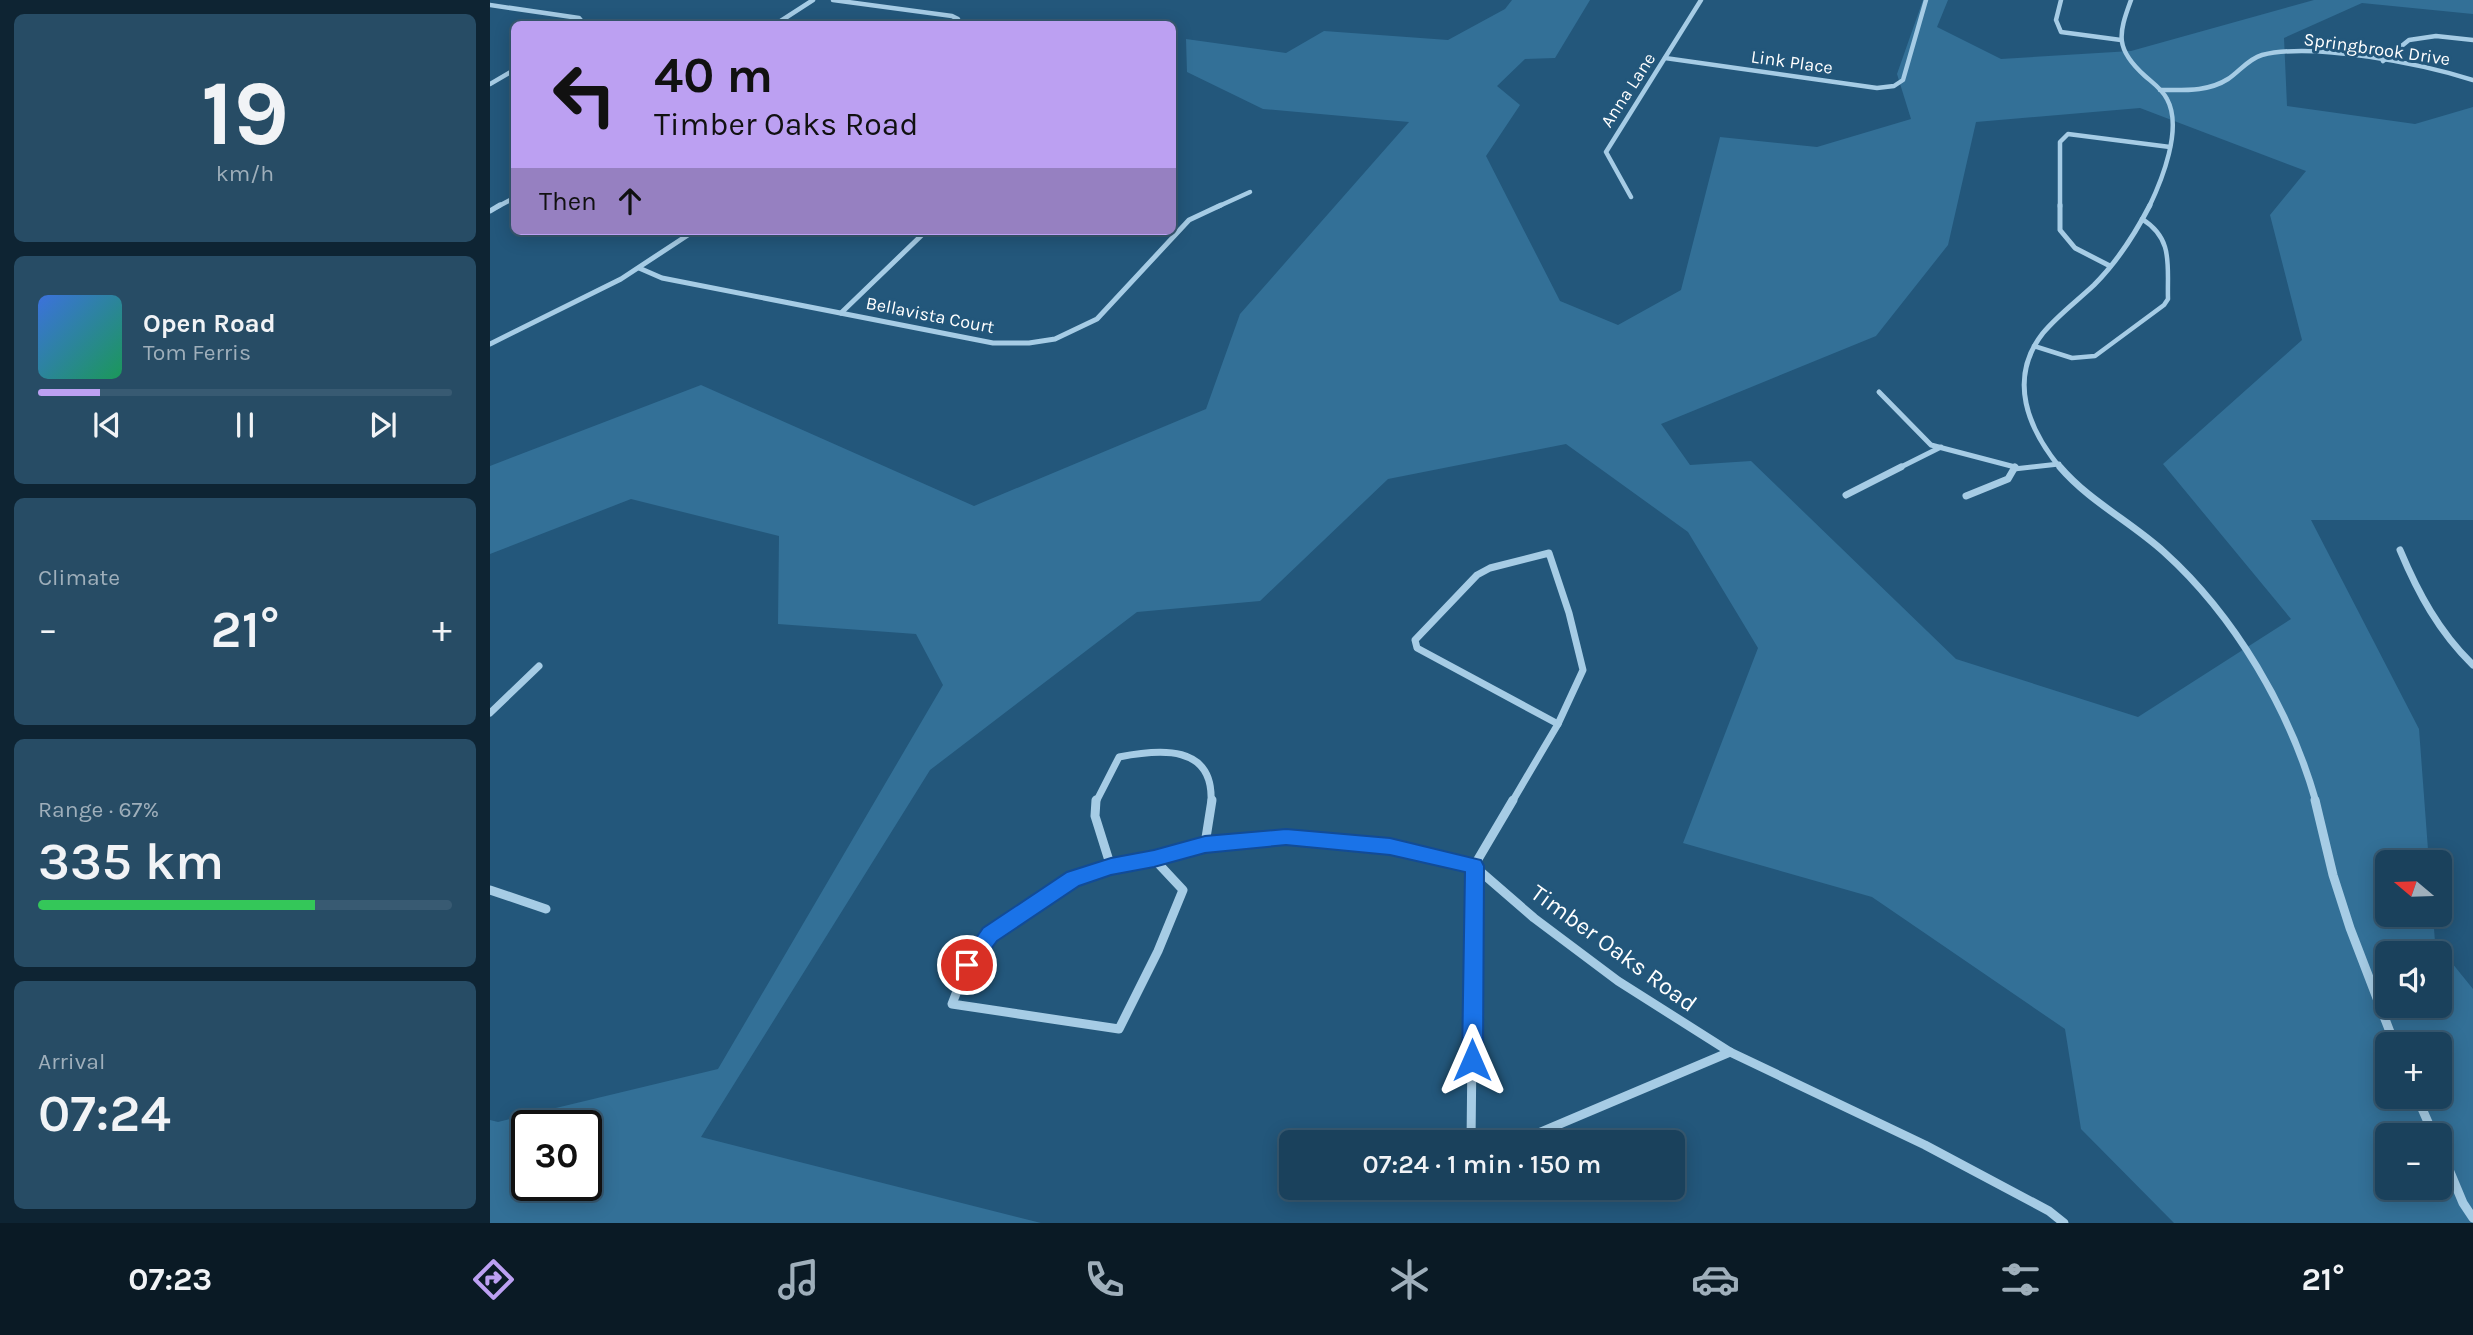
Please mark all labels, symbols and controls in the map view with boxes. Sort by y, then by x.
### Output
street label: Springbrook Drive [2302,28,2452,70]
street label: Link Place [1750,45,1834,79]
text: 40 m [654,47,773,104]
street label: Anna Lane [1596,48,1660,132]
icon: left [539,49,630,140]
text: 19 [201,61,289,167]
text: Timber Oaks Road [654,106,918,143]
text: km/h [216,160,274,187]
icon: ahead [611,182,649,220]
text: Then [539,186,597,217]
street label: Bellavista Court [864,292,996,338]
text: Open Road [143,308,276,339]
text: Tom Ferris [143,339,251,366]
icon: previous [88,406,126,444]
icon: pause [226,406,264,444]
icon: next [364,406,402,444]
text: Climate [38,564,120,591]
text: 21° [211,599,279,660]
text: − [38,607,58,652]
text: + [432,607,452,652]
text: Range · 67% [38,796,159,823]
text: 335 km [38,831,224,892]
north arrow [2375,850,2452,928]
map controls [2375,850,2452,1200]
street label: Timber Oaks Road [1526,878,1702,1018]
pin [937,935,997,995]
button: sound [2375,941,2452,1018]
icon: arrive [948,946,986,984]
position arrow [1435,1023,1509,1097]
button: + [2375,1032,2452,1109]
text: Arrival [38,1048,105,1075]
text: 07:24 [38,1083,171,1144]
speed limit sign: 30 [511,1110,602,1201]
button: − [2375,1123,2452,1200]
text: 07:24 · 1 min · 150 m [1363,1149,1601,1180]
icon: directions [469,1255,518,1304]
icon: music [774,1255,823,1304]
icon: phone [1080,1255,1129,1304]
icon: climate [1385,1255,1434,1304]
icon: car [1691,1255,1740,1304]
icon: filters [1996,1255,2045,1304]
text: 07:23 [128,1261,212,1298]
text: 21° [2301,1261,2345,1298]

